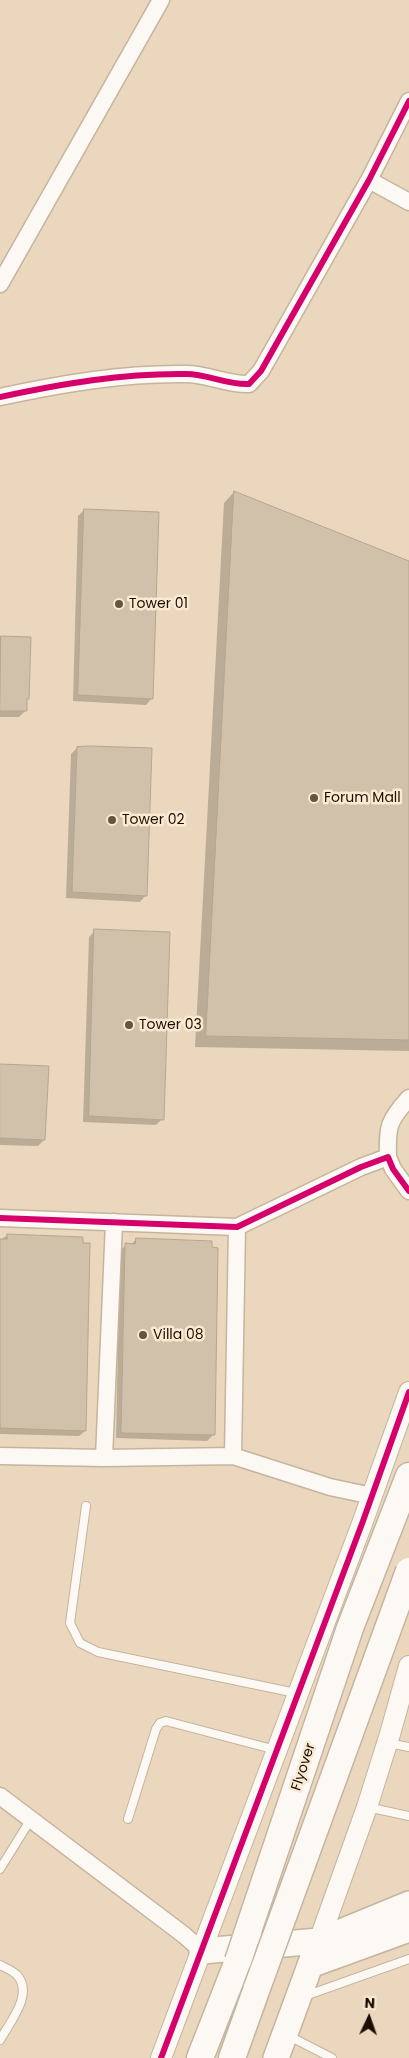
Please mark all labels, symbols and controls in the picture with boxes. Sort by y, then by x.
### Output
place label: Tower 01 [129,596,188,612]
marker: Tower 01 [113,598,125,610]
place label: Forum Mall [324,790,401,806]
marker: Forum Mall [308,792,320,804]
place label: Tower 02 [122,812,184,828]
marker: Tower 02 [106,814,118,826]
place label: Tower 03 [139,1017,202,1033]
marker: Tower 03 [123,1019,135,1031]
place label: Villa 08 [153,1327,204,1343]
marker: Villa 08 [137,1329,149,1341]
street label: Flyover [288,1741,320,1793]
north arrow [344,1993,394,2043]
text: N [364,1993,376,2013]

